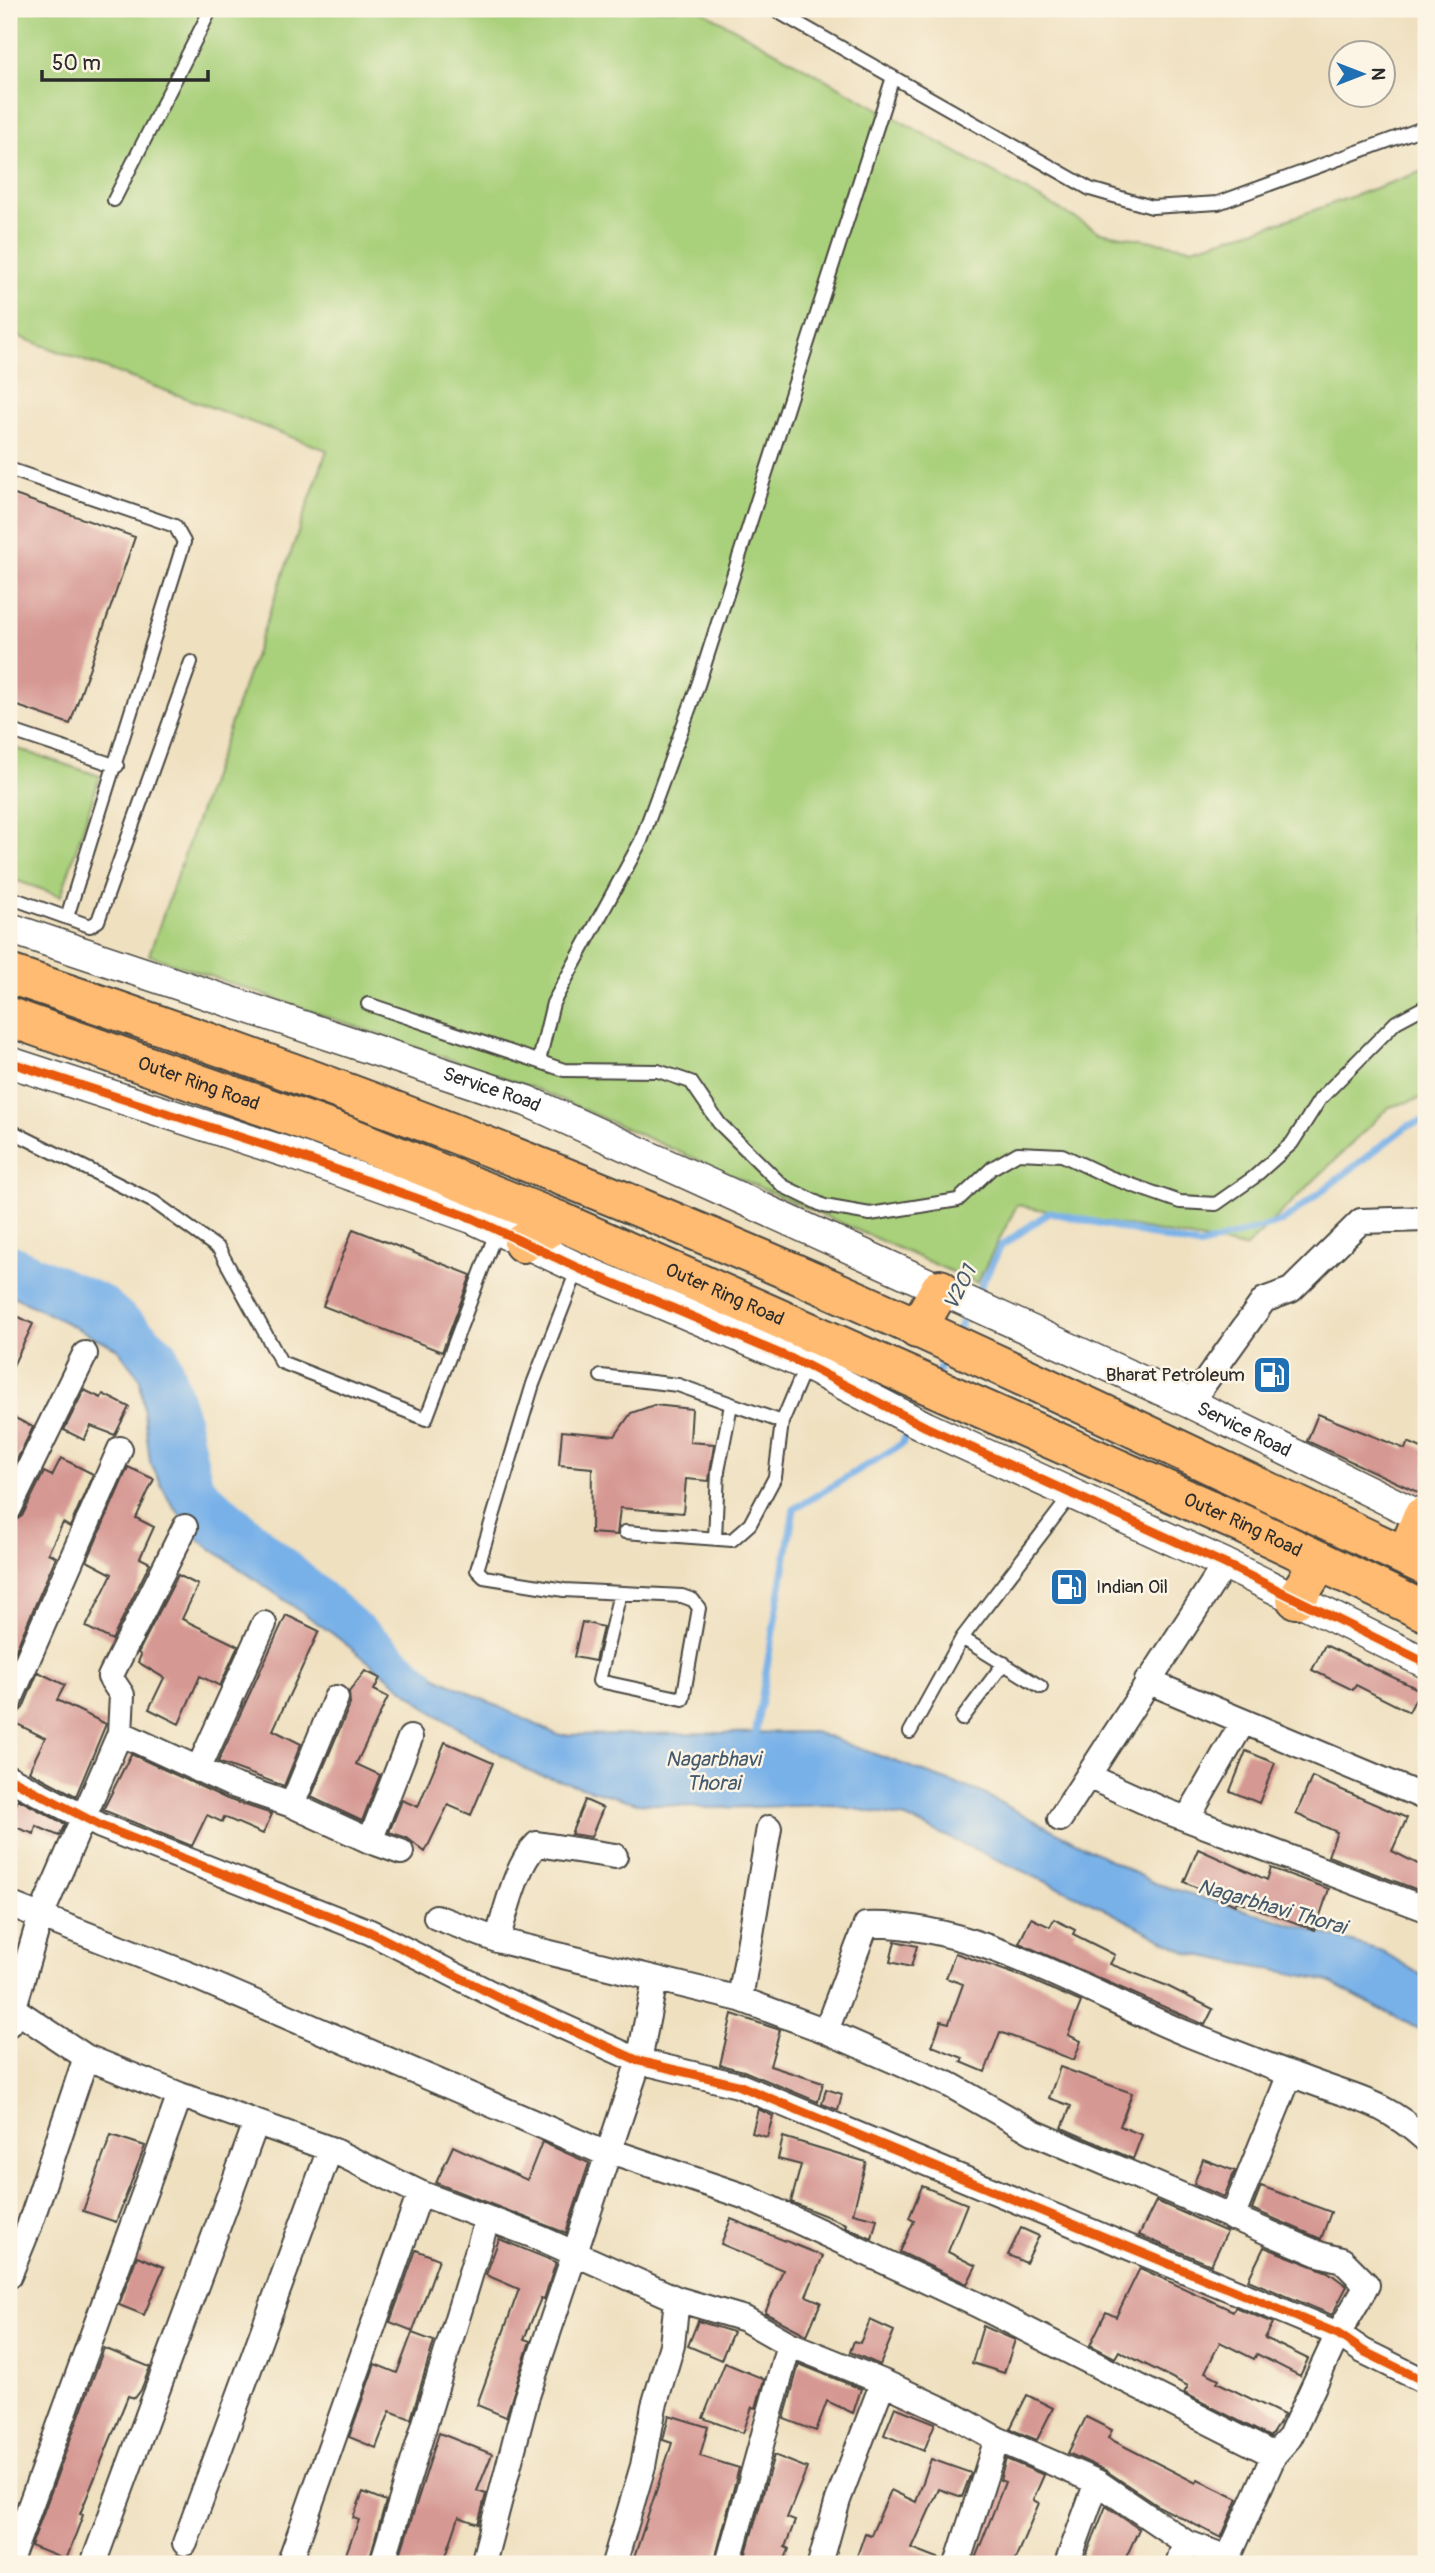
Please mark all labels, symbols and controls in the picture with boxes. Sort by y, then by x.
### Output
scale bar [42,38,208,82]
north arrow [1326,38,1396,108]
text: 50 m [52,50,101,77]
text: N [1366,68,1390,81]
street label: Outer Ring Road [134,1051,263,1116]
street label: Service Road [440,1062,544,1118]
street label: Outer Ring Road [661,1258,788,1331]
water label: V201 [937,1259,983,1315]
fuel station icon: Bharat Petroleum [1251,1354,1293,1396]
place label: Bharat Petroleum [1106,1363,1245,1387]
street label: Service Road [1193,1396,1295,1463]
street label: Outer Ring Road [1180,1487,1306,1563]
fuel station icon: Indian Oil [1048,1566,1090,1608]
place label: Indian Oil [1096,1575,1168,1599]
water label: Nagarbhavi Thorai [666,1746,764,1797]
water label: Nagarbhavi Thorai [1195,1873,1353,1942]

